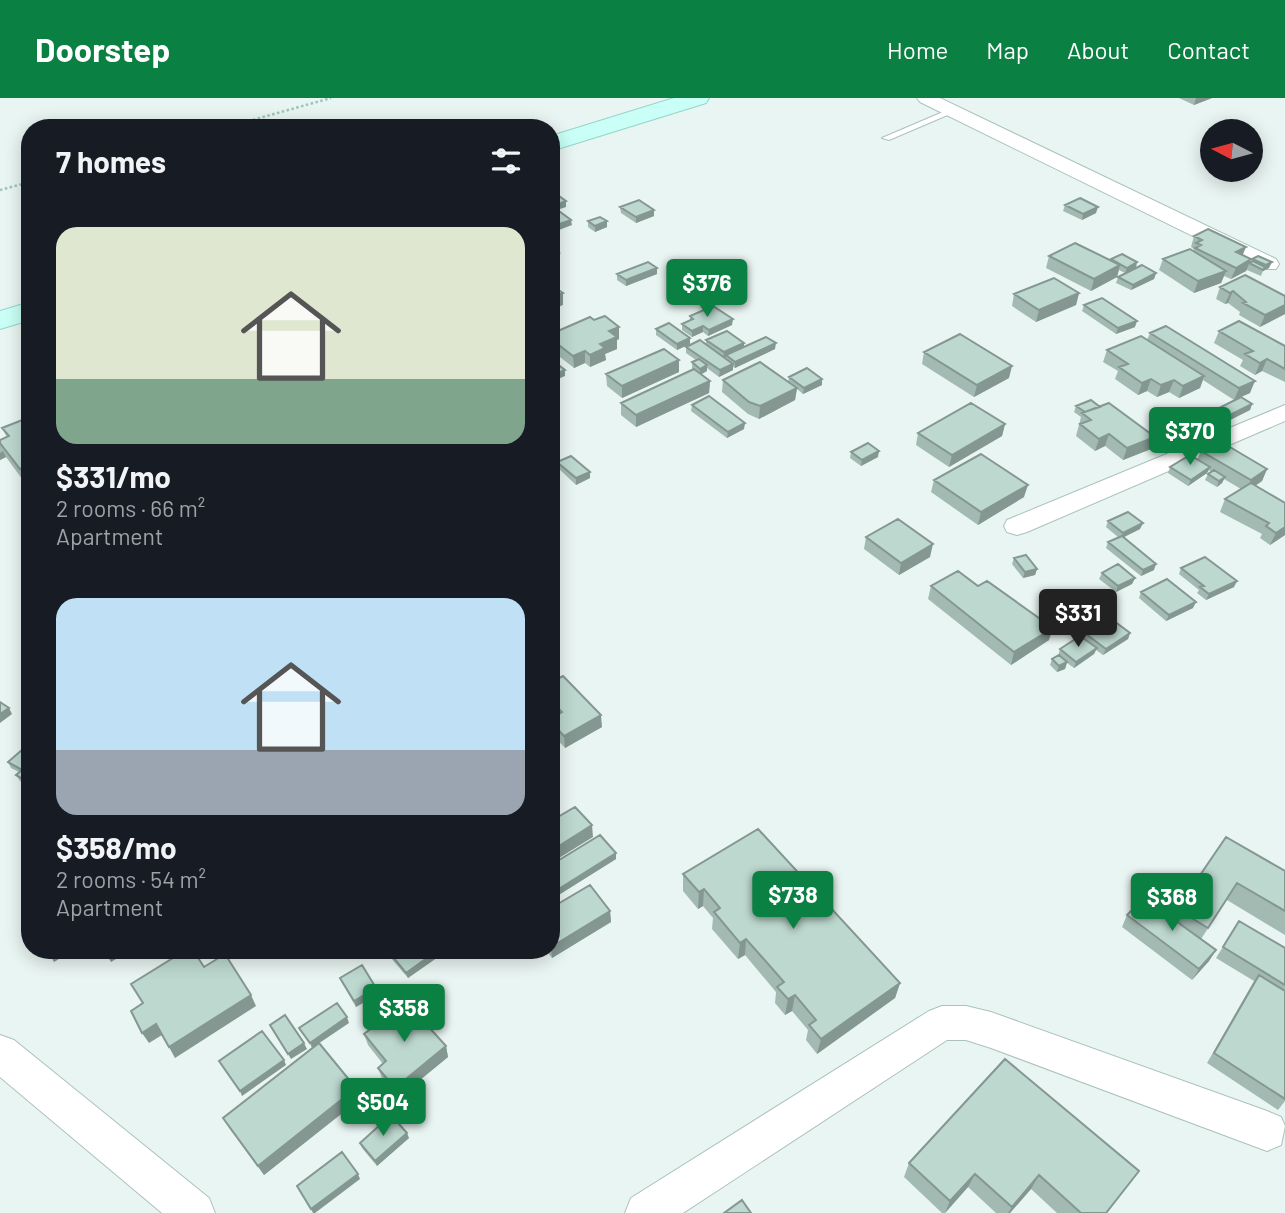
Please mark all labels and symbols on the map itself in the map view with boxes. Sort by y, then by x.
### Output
north arrow [1200,119,1264,182]
pin: $376 [666,260,748,319]
pin: $370 [1149,408,1231,467]
pin: $331 [1037,589,1119,649]
pin: $738 [752,872,834,931]
pin: $368 [1131,874,1213,933]
pin: $358 [363,984,445,1044]
pin: $504 [342,1079,424,1138]

